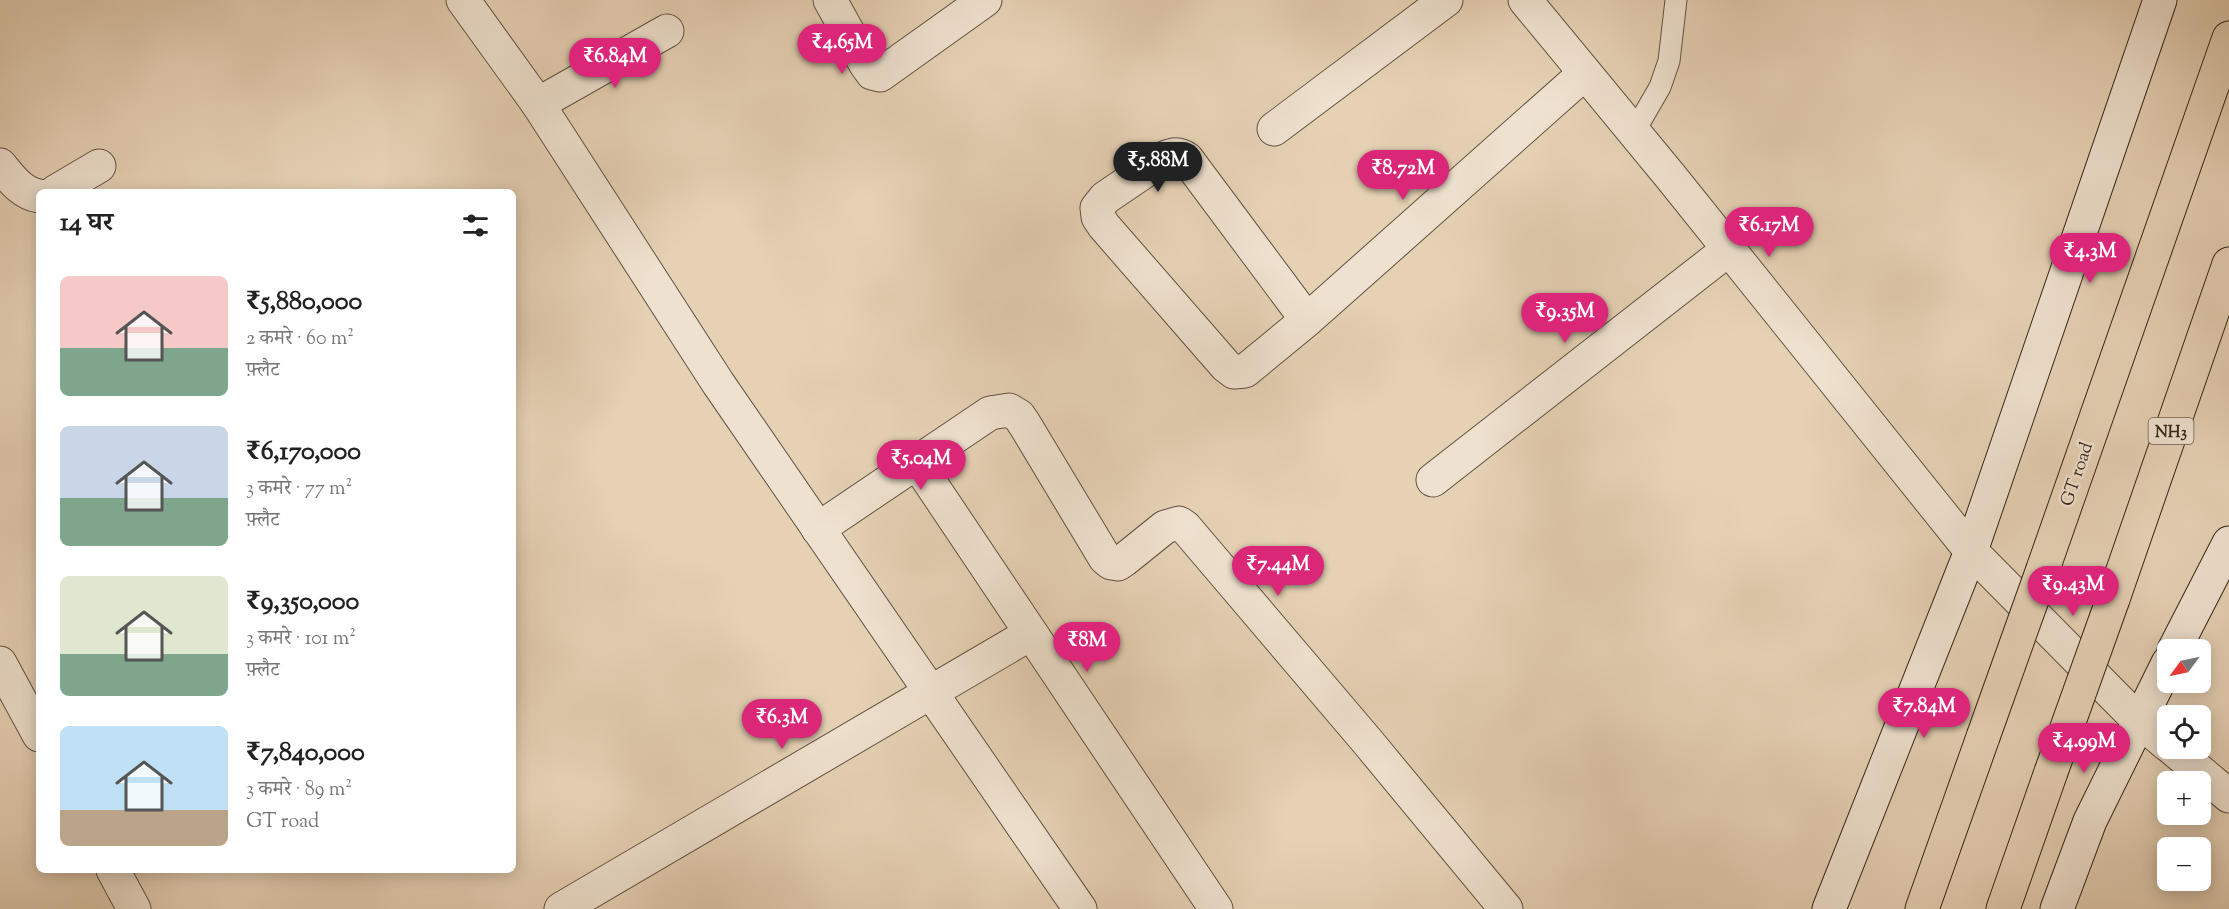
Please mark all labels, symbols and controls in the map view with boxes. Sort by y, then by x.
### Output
pin: ₹4.65M [793,24,891,75]
text: ₹4.65M [811,29,873,58]
pin: ₹6.84M [566,38,664,89]
text: ₹6.84M [583,43,647,72]
pin: ₹5.88M [1109,142,1207,193]
text: ₹5.88M [1127,147,1189,176]
pin: ₹8.72M [1354,150,1452,201]
text: ₹8.72M [1371,155,1435,184]
text: 14 घर [60,205,113,242]
pin: ₹6.17M [1720,207,1818,258]
icon: filters [459,209,492,242]
text: ₹6.17M [1739,212,1799,241]
pin: ₹4.3M [2048,233,2132,284]
text: ₹4.3M [2064,238,2116,267]
text: ₹5,880,000 [246,284,362,321]
pin: ₹9.35M [1516,293,1614,344]
text: ₹9.35M [1535,298,1595,327]
icon: home [108,300,180,372]
text: 2 कमरे · 60 m² [246,325,354,354]
text: फ़्लैट [246,357,279,386]
road number: NH3 [2148,418,2194,444]
text: ₹6,170,000 [246,434,361,471]
street label: GT road [2055,439,2101,510]
pin: ₹5.04M [872,440,970,491]
text: ₹5.04M [891,445,951,474]
icon: home [108,450,180,522]
text: 3 कमरे · 77 m² [246,475,352,504]
text: फ़्लैट [246,507,279,536]
pin: ₹7.44M [1229,546,1327,597]
text: ₹7.44M [1246,551,1310,580]
pin: ₹9.43M [2024,566,2122,617]
text: ₹9.43M [2042,571,2104,600]
text: ₹9,350,000 [246,584,359,621]
icon: home [108,600,180,672]
pin: ₹8M [1058,622,1116,673]
text: 3 कमरे · 101 m² [246,625,356,654]
text: ₹8M [1067,627,1107,656]
north arrow [2157,639,2211,693]
map controls [2157,639,2211,891]
text: फ़्लैट [246,657,279,686]
pin: ₹7.84M [1875,688,1973,739]
text: ₹7.84M [1892,693,1956,722]
pin: ₹6.3M [740,699,824,750]
text: ₹6.3M [756,704,808,733]
button: locate [2157,705,2211,759]
pin: ₹4.99M [2035,723,2133,774]
text: ₹4.99M [2052,728,2116,757]
text: ₹7,840,000 [246,735,365,772]
icon: home [108,750,180,822]
button: + [2157,771,2211,825]
text: 3 कमरे · 89 m² [246,776,352,805]
text: GT road [246,808,319,837]
button: − [2157,837,2211,891]

